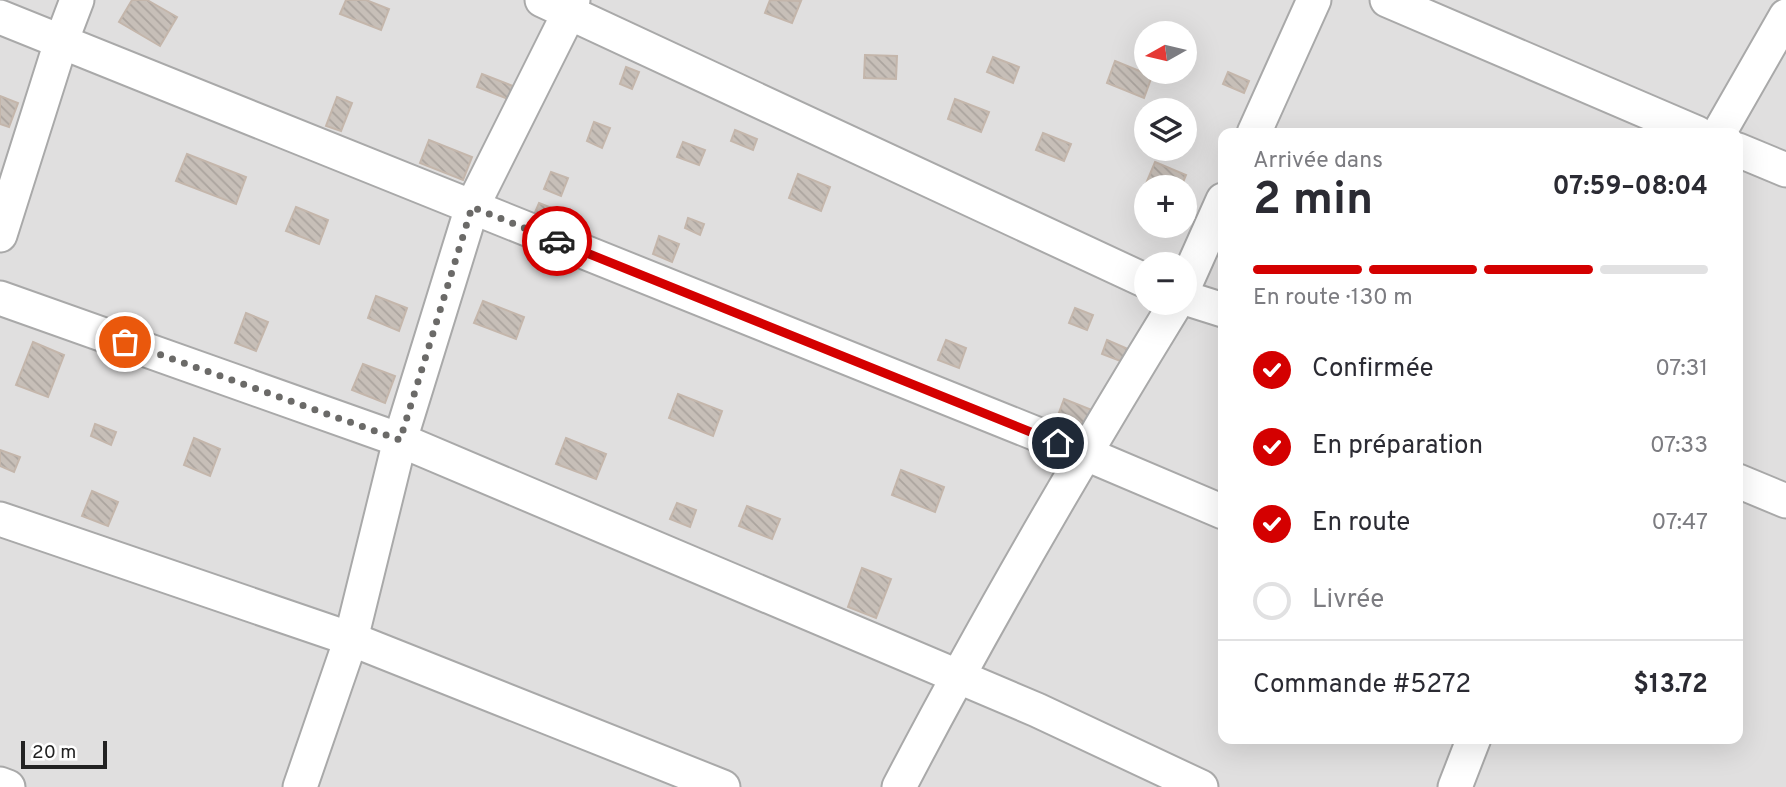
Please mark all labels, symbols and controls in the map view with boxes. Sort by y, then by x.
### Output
north arrow [1134,21,1197,84]
map controls [1134,21,1197,315]
button: layers [1134,98,1197,161]
text: Arrivée dans [1253,147,1383,176]
text: 07:59–08:04 [1553,171,1708,204]
text: 2 min [1253,172,1373,231]
button: + [1134,175,1197,238]
courier [522,206,592,276]
icon: car [538,222,576,260]
button: − [1134,252,1197,315]
text: En route · 130 m [1253,284,1413,313]
pin [95,312,155,372]
icon: bag [106,323,144,361]
icon: check [1253,351,1291,389]
text: Confirmée [1312,353,1434,386]
text: 07:31 [1655,355,1708,384]
pin [1028,413,1088,473]
icon: home [1039,424,1077,462]
icon: check [1253,428,1291,466]
text: En préparation [1312,430,1483,463]
text: 07:33 [1650,432,1708,461]
icon: check [1253,505,1291,543]
text: En route [1312,507,1410,540]
text: 07:47 [1652,509,1708,538]
text: Livrée [1312,584,1384,617]
text: Commande #5272 [1253,669,1471,702]
text: $13.72 [1633,669,1708,702]
scale bar [21,738,107,770]
text: 20 m [32,741,76,765]

